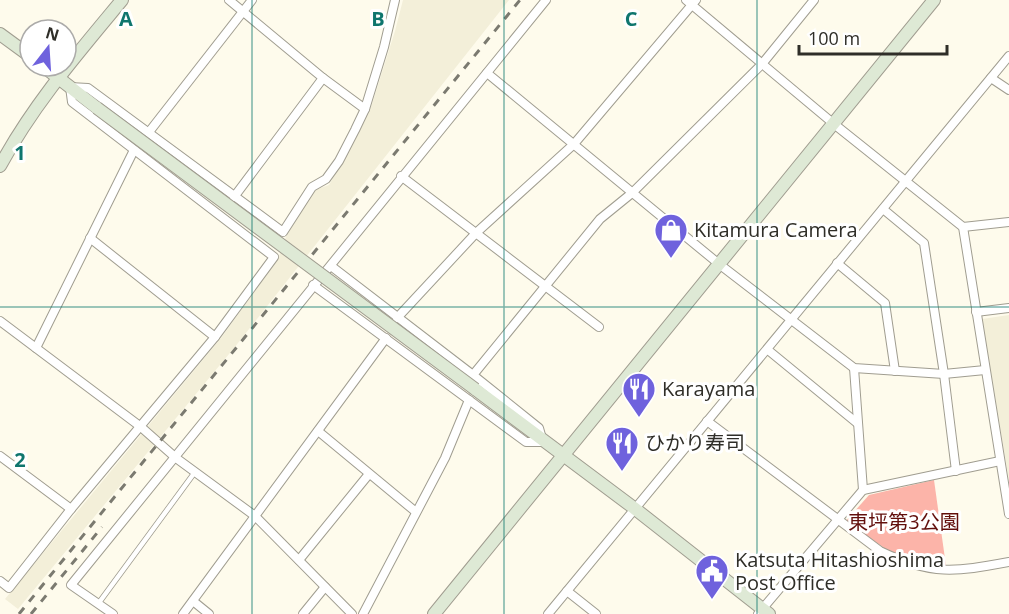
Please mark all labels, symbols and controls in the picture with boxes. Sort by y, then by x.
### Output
text: A [119,5,133,32]
text: B [371,5,385,32]
text: C [625,5,638,32]
north arrow [18,18,78,78]
scale bar [799,18,948,56]
text: N [43,21,62,46]
text: 100 m [808,26,860,50]
text: 1 [14,139,26,166]
shop icon: Kitamura Camera [653,212,689,259]
place label: Kitamura Camera [694,216,858,243]
restaurant icon: Karayama [621,371,657,418]
place label: Karayama [662,375,755,402]
restaurant icon: ひかり寿司 [604,425,640,472]
place label: ひかり寿司 [645,429,745,456]
text: 2 [14,446,26,473]
park label: 東坪第3公園 [848,508,960,535]
place label: Katsuta Hitashioshima Post Office [735,546,944,596]
public building icon: Katsuta Hitashioshima Post Office [694,553,730,600]

